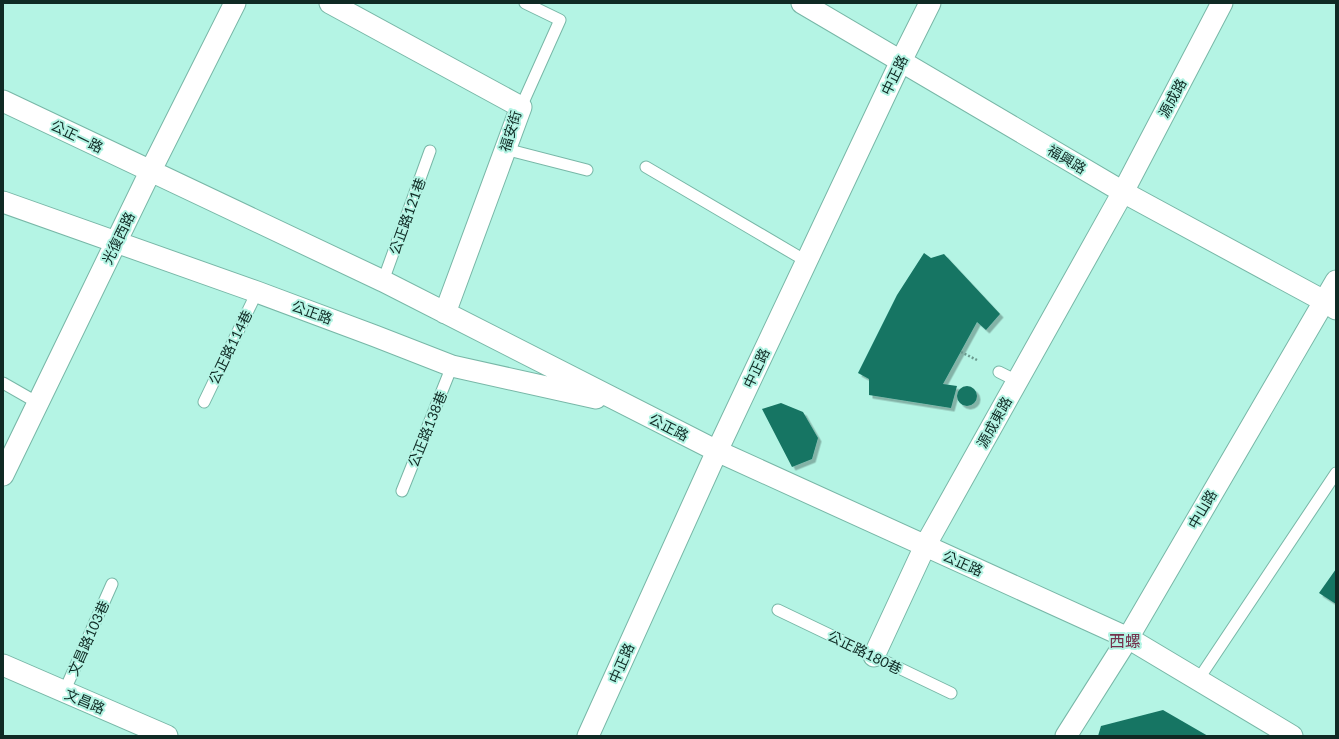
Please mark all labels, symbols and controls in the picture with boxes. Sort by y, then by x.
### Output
street label: 中正路 [877,52,911,98]
street label: 源成路 [1155,75,1189,121]
street label: 福安街 [496,108,524,154]
street label: 公正一路 [48,116,106,156]
street label: 福興路 [1045,141,1089,177]
street label: 公正路121巷 [385,175,429,257]
street label: 光復西路 [98,209,138,267]
street label: 公正路 [289,297,335,327]
street label: 公正路114巷 [205,307,255,387]
street label: 中正路 [739,345,773,391]
street label: 公正路138巷 [404,389,450,469]
street label: 源成東路 [973,393,1015,451]
street label: 公正路 [646,410,692,444]
street label: 中山路 [1184,487,1220,531]
street label: 公正路 [940,547,986,579]
street label: 文昌路103巷 [64,598,112,678]
street label: 公正路180巷 [825,627,905,677]
district label: 西螺 [1109,631,1141,650]
street label: 中正路 [605,640,637,686]
street label: 文昌路 [62,685,108,717]

